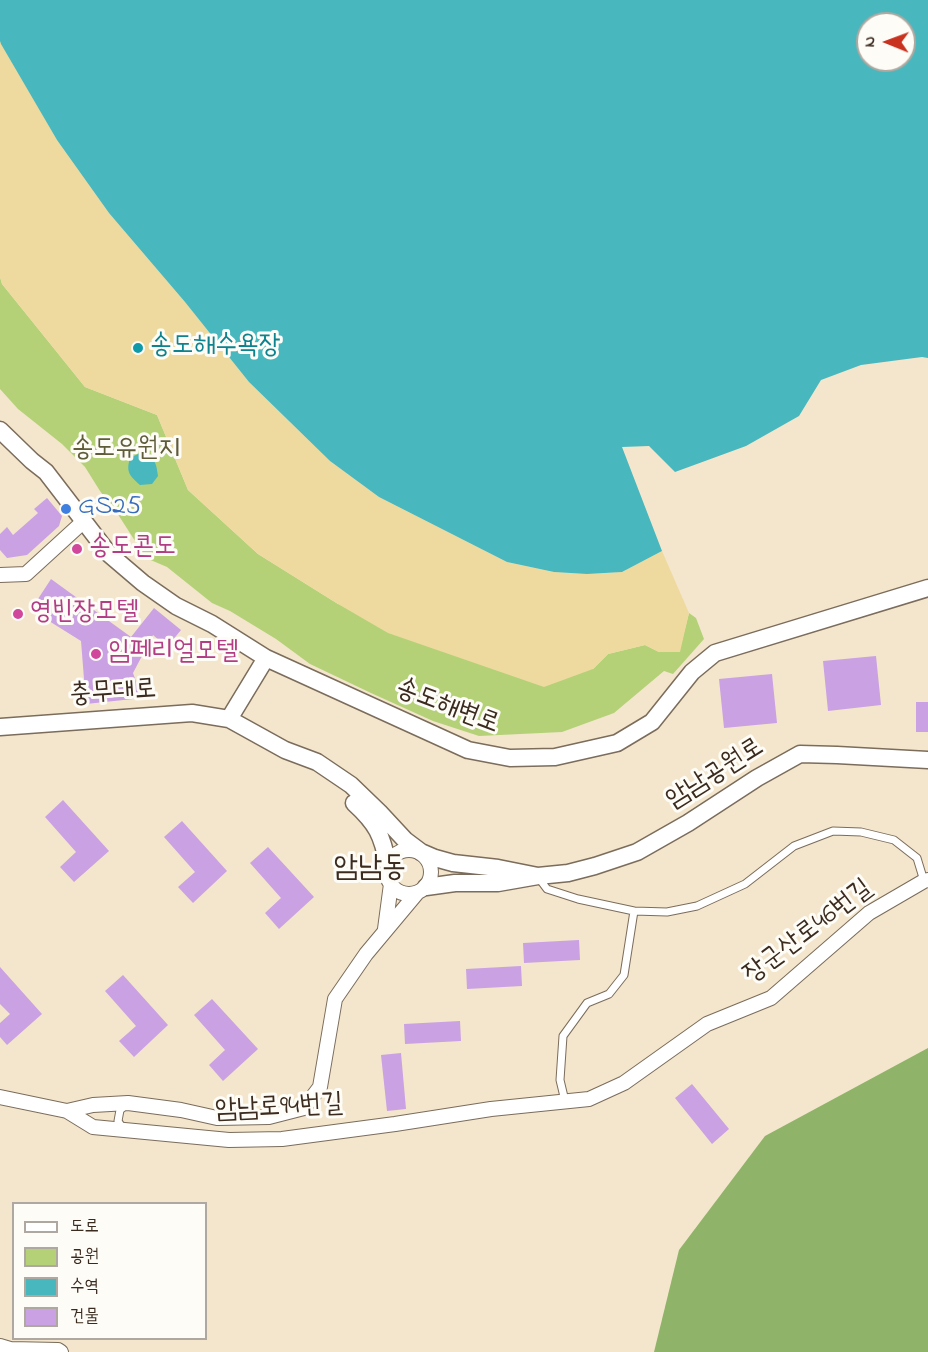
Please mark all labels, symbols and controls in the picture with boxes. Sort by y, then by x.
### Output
north arrow [856,12,916,72]
text: N [858,36,882,47]
place label: 송도해수욕장 [150,332,280,364]
marker: 송도해수욕장 [131,341,145,355]
park label: 송도유원지 [72,435,180,467]
place label: GS25 [78,493,141,525]
marker: GS25 [59,502,73,516]
place label: 송도콘도 [89,533,176,565]
marker: 송도콘도 [70,542,84,556]
place label: 영빈장모텔 [30,598,139,630]
marker: 영빈장모텔 [11,607,25,621]
place label: 임페리얼모텔 [108,638,238,670]
marker: 임페리얼모텔 [89,647,103,661]
street label: 송도해변로 [390,673,504,743]
street label: 충무대로 [69,675,157,713]
street label: 암남공원로 [661,732,771,818]
district label: 암남동 [334,852,406,888]
street label: 장군산로46번길 [738,874,880,992]
street label: 암남로94번길 [214,1089,344,1129]
legend [12,1202,207,1340]
text: 도로 [70,1214,99,1240]
text: 공원 [70,1244,99,1270]
text: 수역 [70,1274,99,1300]
text: 건물 [70,1304,99,1330]

